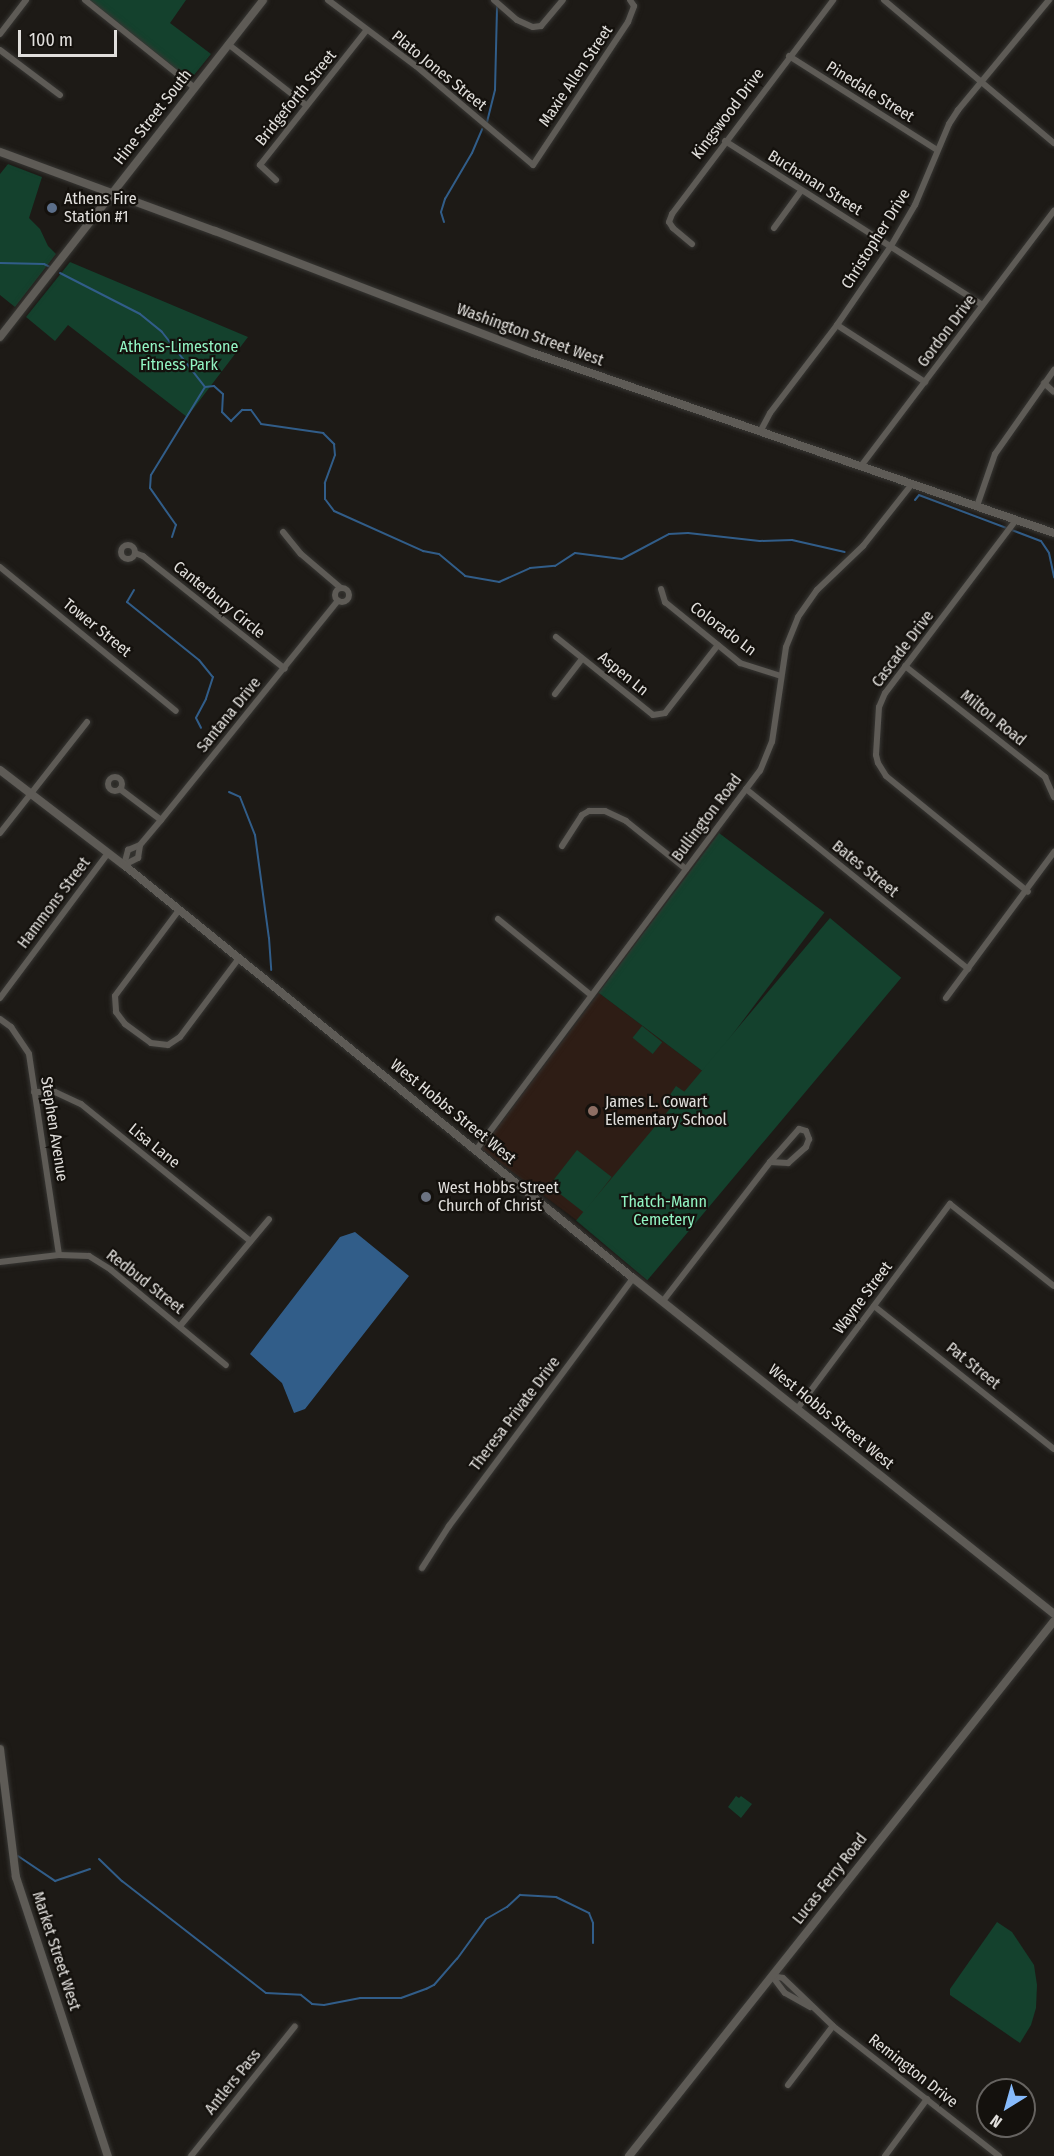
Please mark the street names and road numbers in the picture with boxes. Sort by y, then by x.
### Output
street label: Maxie Allen Street [535,22,617,130]
street label: Plato Jones Street [388,27,490,115]
street label: Bridgeforth Street [252,46,340,150]
street label: Pinedale Street [822,57,918,127]
street label: Kingswood Drive [688,65,768,163]
street label: Hine Street South [110,66,196,168]
street label: Buchanan Street [764,146,866,220]
street label: Christopher Drive [838,185,914,293]
street label: Gordon Drive [914,291,980,371]
street label: Washington Street West [454,299,606,371]
street label: Canterbury Circle [169,557,269,643]
street label: Tower Street [59,595,135,661]
street label: Colorado Ln [686,598,760,660]
street label: Cascade Drive [868,607,938,691]
street label: Aspen Ln [594,648,652,700]
street label: Santana Drive [193,674,265,756]
street label: Milton Road [956,686,1030,750]
street label: Bullington Road [668,771,746,865]
street label: Bates Street [828,837,902,901]
street label: Hammons Street [14,854,94,952]
street label: West Hobbs Street West [386,1055,520,1169]
street label: Stephen Avenue [36,1075,72,1183]
street label: Lisa Lane [124,1119,184,1173]
street label: Redbud Street [102,1246,188,1318]
street label: Wayne Street [830,1258,896,1338]
street label: Pat Street [942,1338,1004,1394]
street label: Theresa Private Drive [466,1353,564,1475]
street label: West Hobbs Street West [764,1360,898,1474]
street label: Lucas Ferry Road [789,1830,871,1928]
street label: Market Street West [28,1889,84,2013]
street label: Remington Drive [864,2030,962,2112]
street label: Antlers Pass [201,2045,265,2119]

